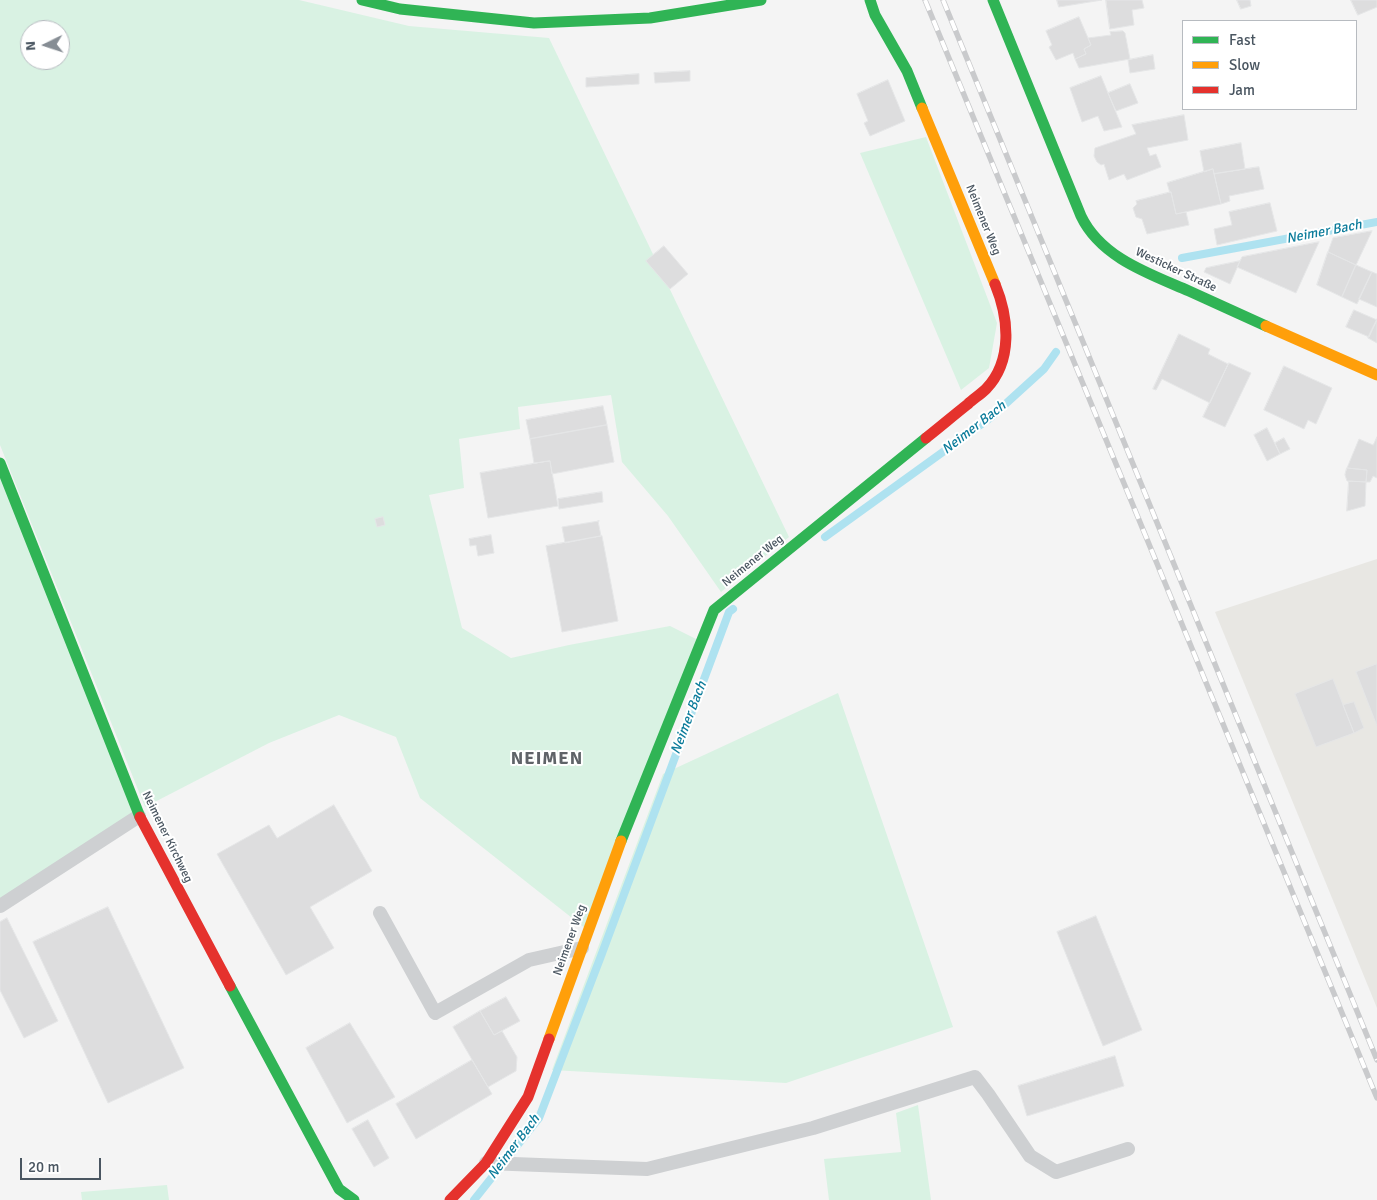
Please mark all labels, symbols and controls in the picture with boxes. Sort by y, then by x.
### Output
north arrow [20,20,70,70]
legend [1182,20,1357,110]
text: Fast [1229,31,1256,49]
text: N [22,41,39,51]
text: Slow [1229,56,1260,74]
text: Jam [1229,81,1255,99]
street label: Neimener Weg [962,183,1004,257]
water label: Neimer Bach [1285,216,1363,248]
street label: Westicker Straße [1133,245,1219,295]
water label: Neimer Bach [939,398,1009,458]
street label: Neimener Weg [719,532,787,590]
water label: Neimer Bach [667,679,711,757]
district label: NEIMEN [510,748,584,770]
street label: Neimener Kirchweg [139,789,195,885]
street label: Neimener Weg [550,902,590,978]
water label: Neimer Bach [484,1111,544,1183]
scale bar [22,1148,104,1180]
text: 20 m [28,1158,59,1176]

